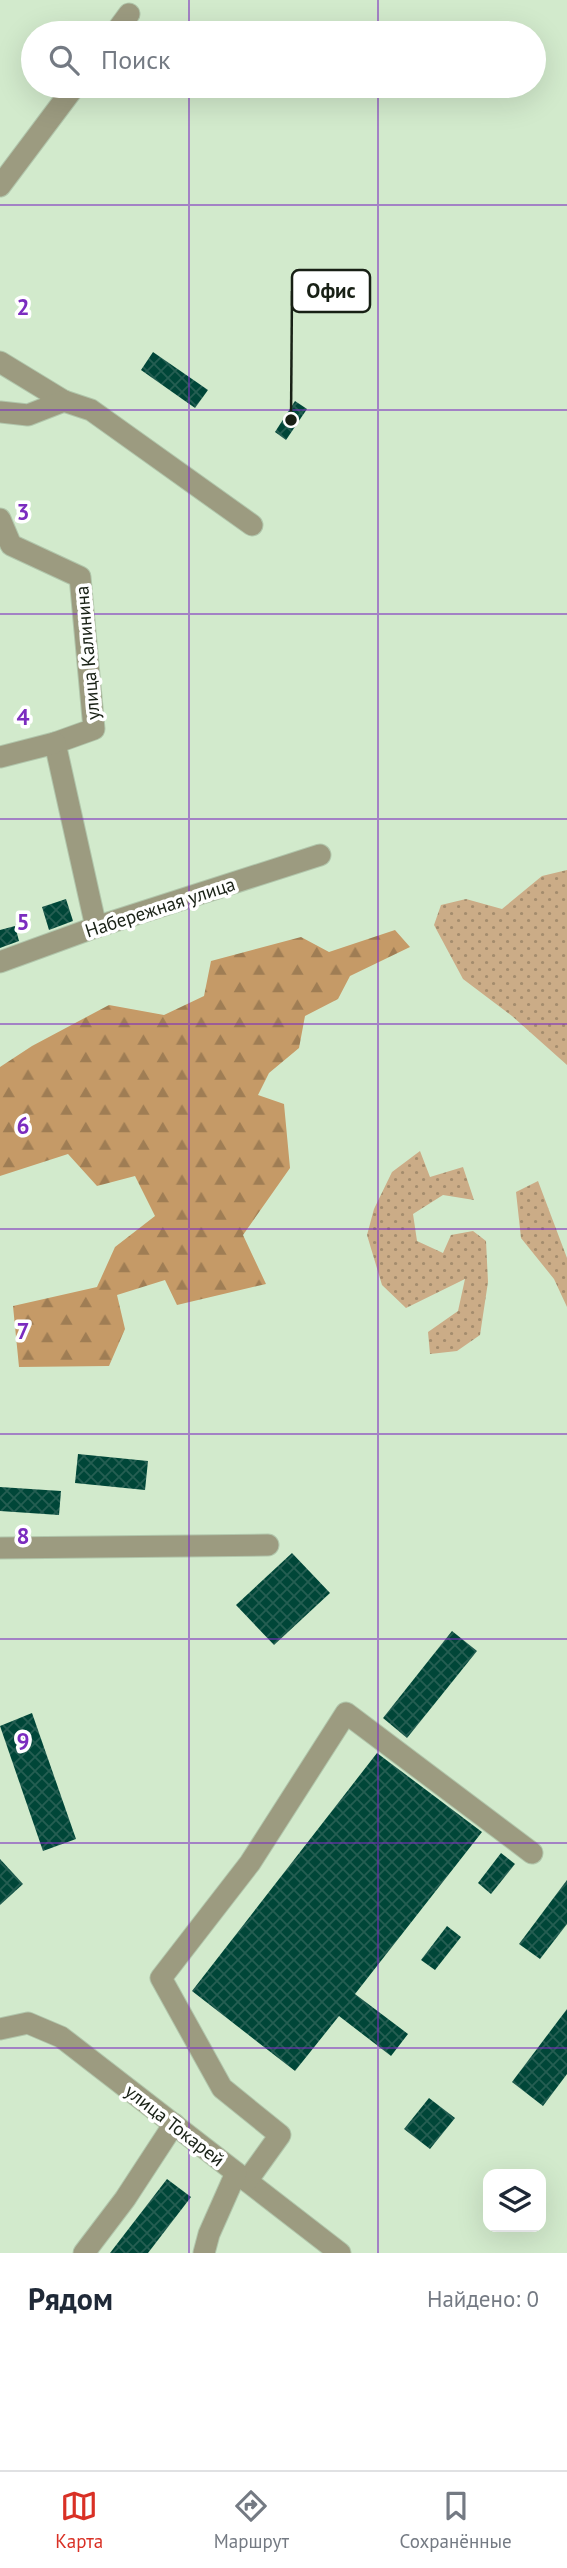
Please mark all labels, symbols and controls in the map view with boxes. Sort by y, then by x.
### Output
search box [21,21,546,98]
icon: search [45,41,83,79]
text: Поиск [101,43,170,76]
callout: Офис [292,270,370,312]
text: Офис [306,277,356,304]
text: 2 [16,292,30,321]
text: 3 [16,497,30,526]
street label: улица Калинина [69,585,105,721]
text: 4 [16,702,30,731]
street label: Набережная улица [82,871,238,943]
text: 5 [16,907,30,936]
text: 6 [16,1111,30,1140]
text: 7 [16,1316,30,1345]
text: 8 [16,1521,30,1550]
text: 9 [16,1726,30,1755]
street label: улица Токарей [120,2079,230,2171]
map controls [483,2169,546,2232]
button: layers [483,2169,546,2232]
text: Рядом [28,2279,113,2318]
text: Найдено: 0 [427,2284,539,2313]
tab: Карта [55,2487,103,2553]
tab: Маршрут [214,2487,289,2553]
tab: Сохранённые [400,2487,512,2553]

